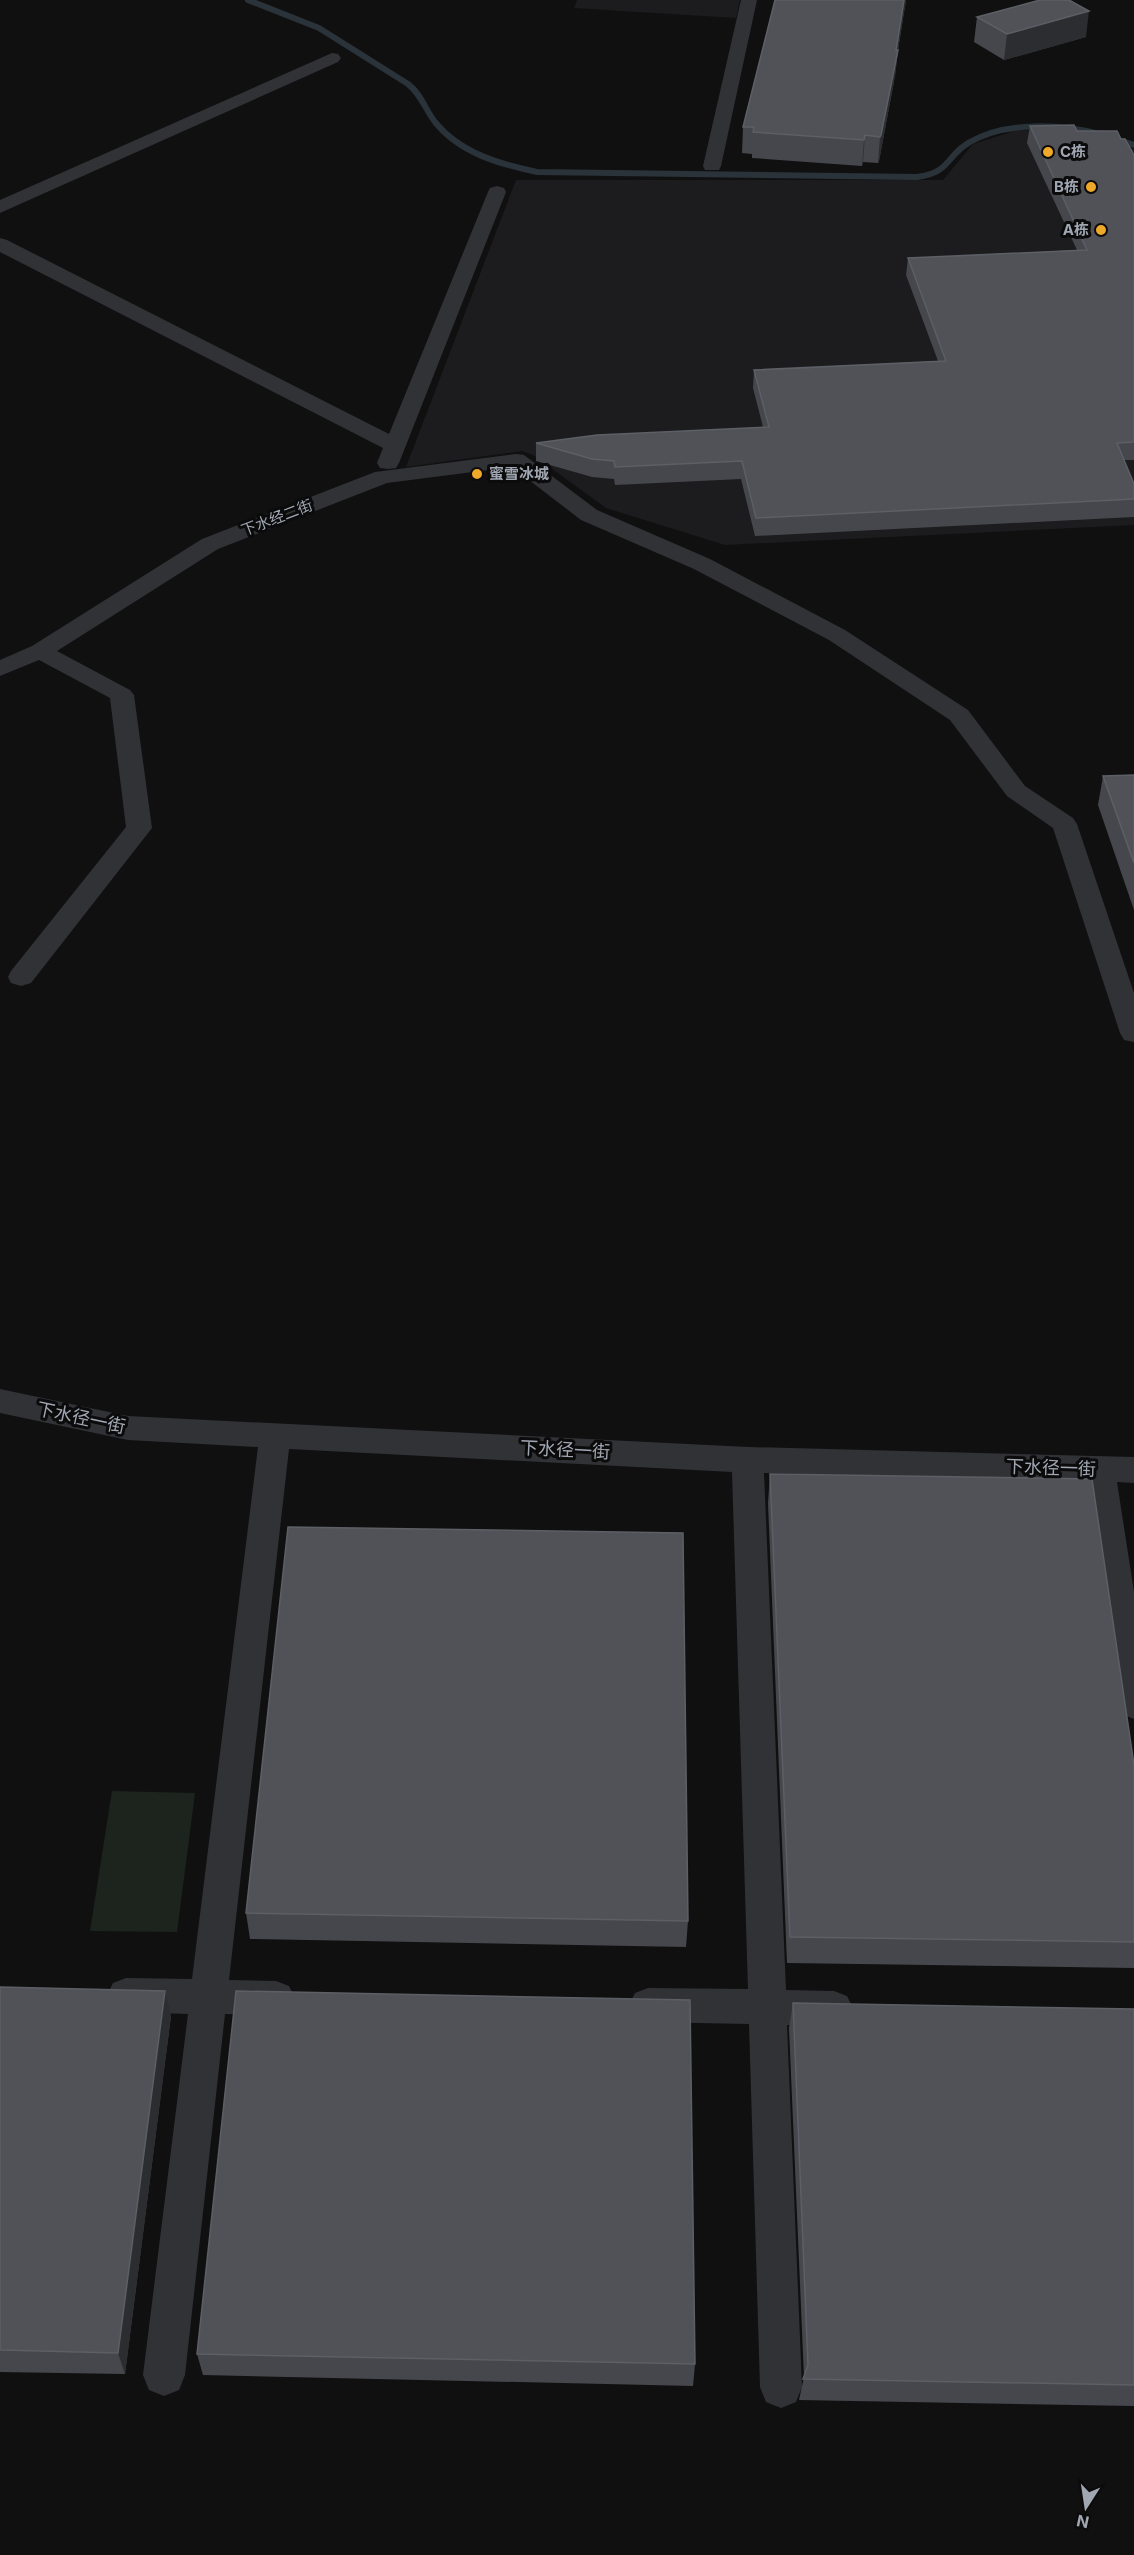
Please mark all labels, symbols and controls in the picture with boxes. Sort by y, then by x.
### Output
place label: C栋 [1060,142,1086,161]
marker: C栋 [1041,145,1055,159]
place label: B栋 [1054,177,1079,196]
marker: B栋 [1084,180,1098,194]
place label: A栋 [1063,220,1089,239]
marker: A栋 [1094,223,1108,237]
place label: 蜜雪冰城 [489,464,549,483]
marker: 蜜雪冰城 [470,467,484,481]
street label: 下水经二街 [238,495,315,540]
street label: 下水径一街 [35,1398,127,1437]
street label: 下水径一街 [520,1437,611,1462]
street label: 下水径一街 [1006,1455,1096,1480]
north arrow [1056,2477,1116,2537]
text: N [1075,2511,1091,2533]

